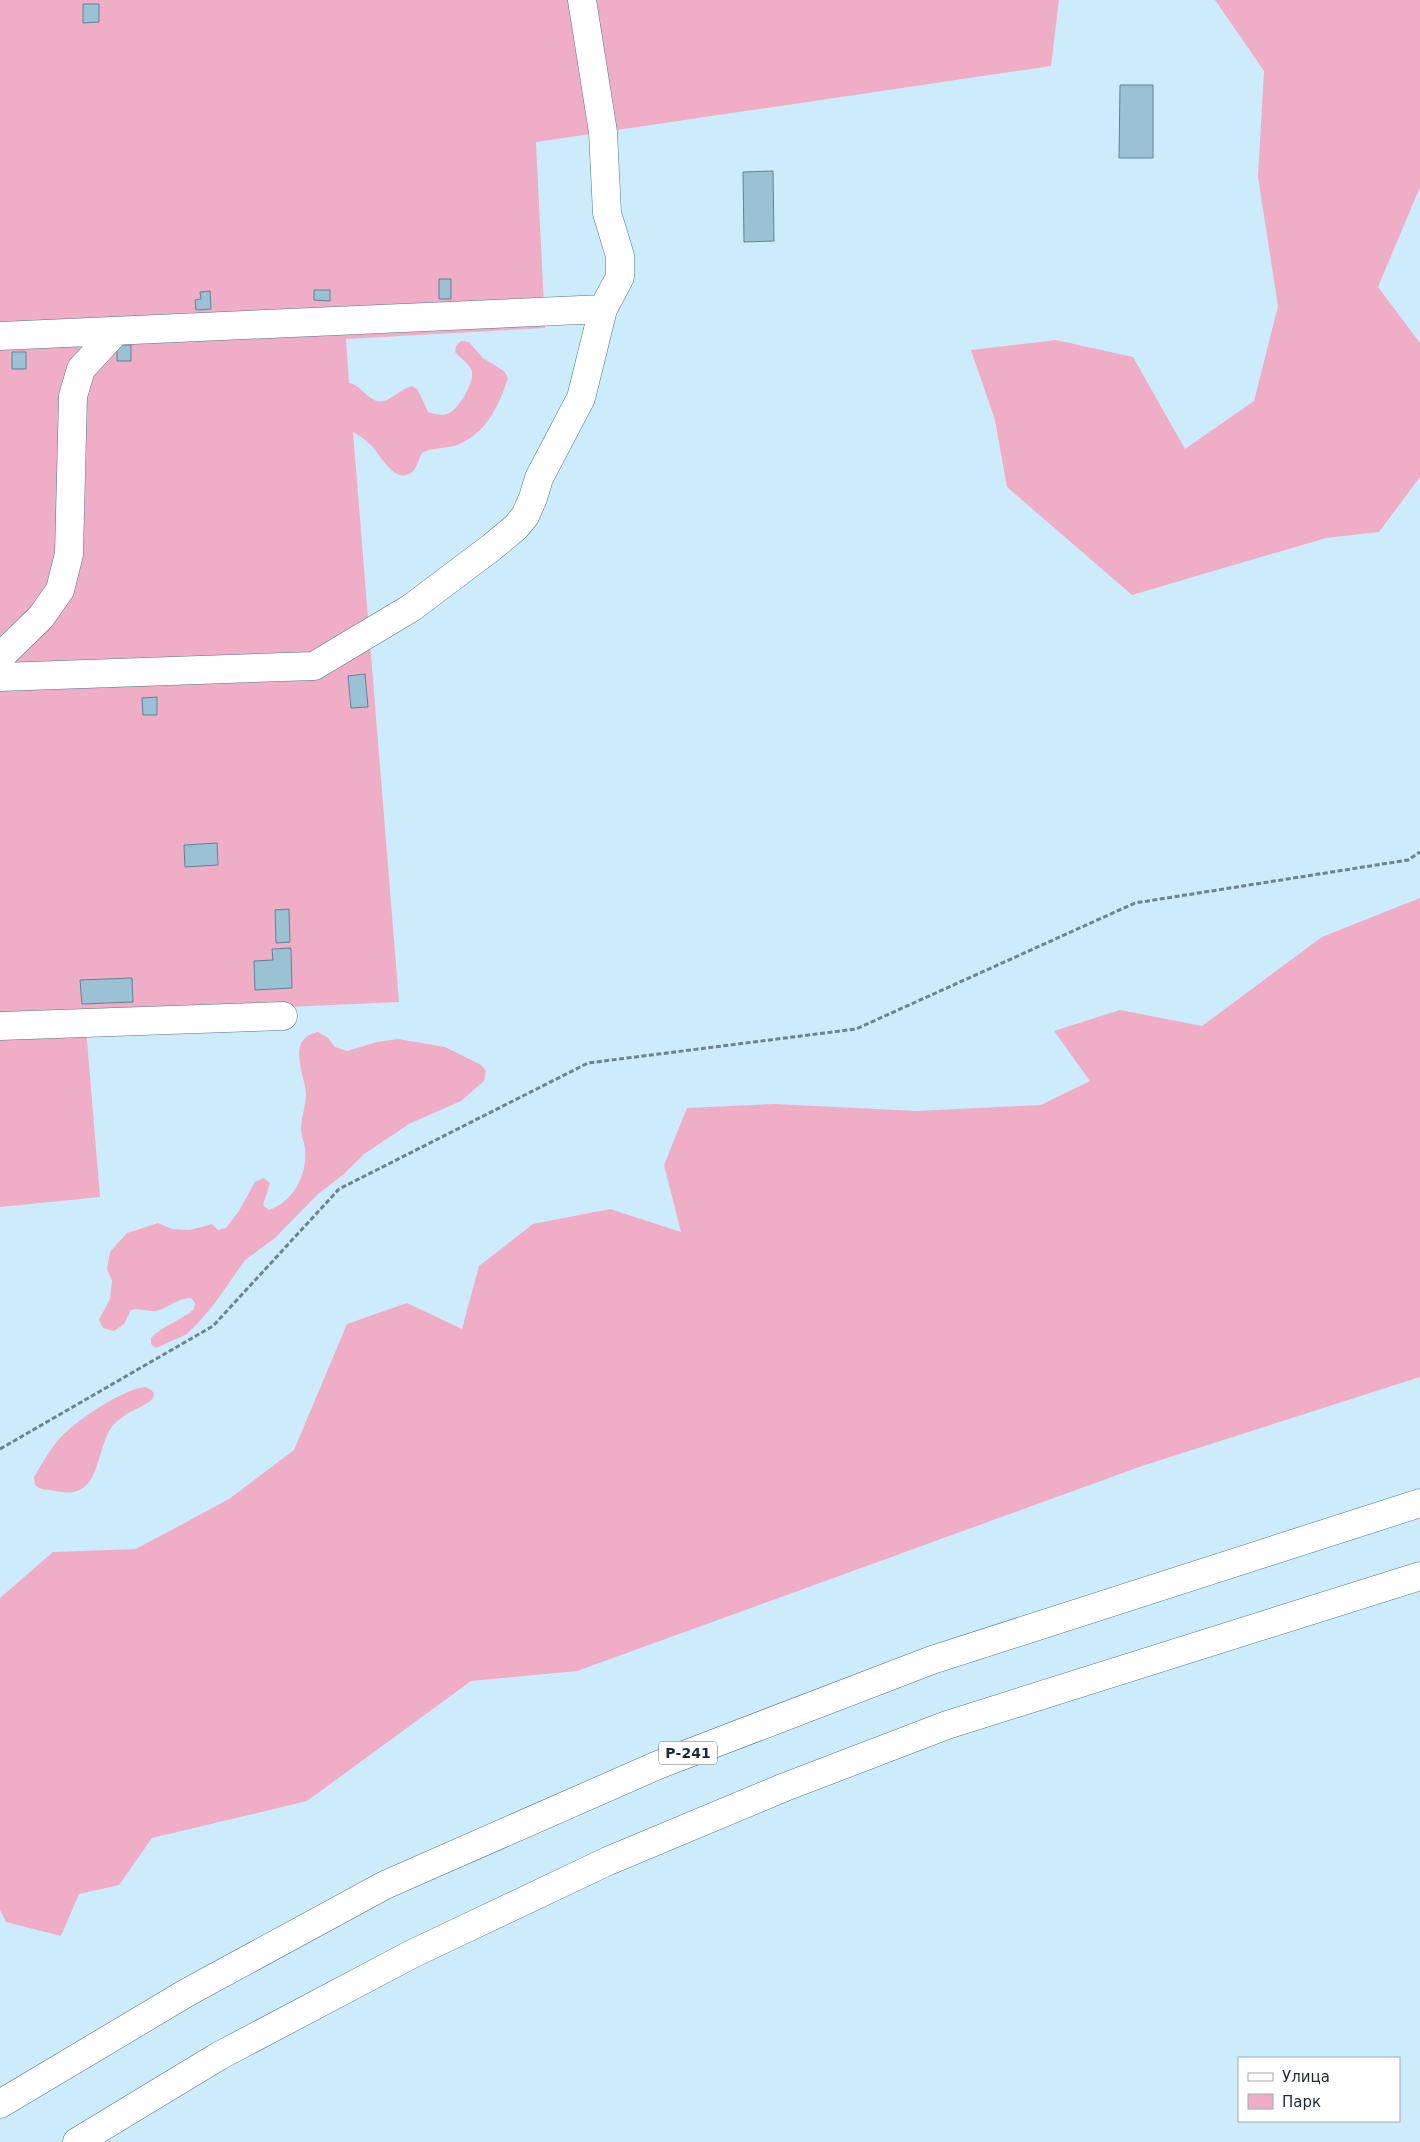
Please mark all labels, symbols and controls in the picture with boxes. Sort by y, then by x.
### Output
road number: Р-241 [659,1742,717,1765]
legend [1238,2057,1400,2122]
text: Улица [1282,2068,1330,2086]
text: Парк [1282,2093,1321,2111]

